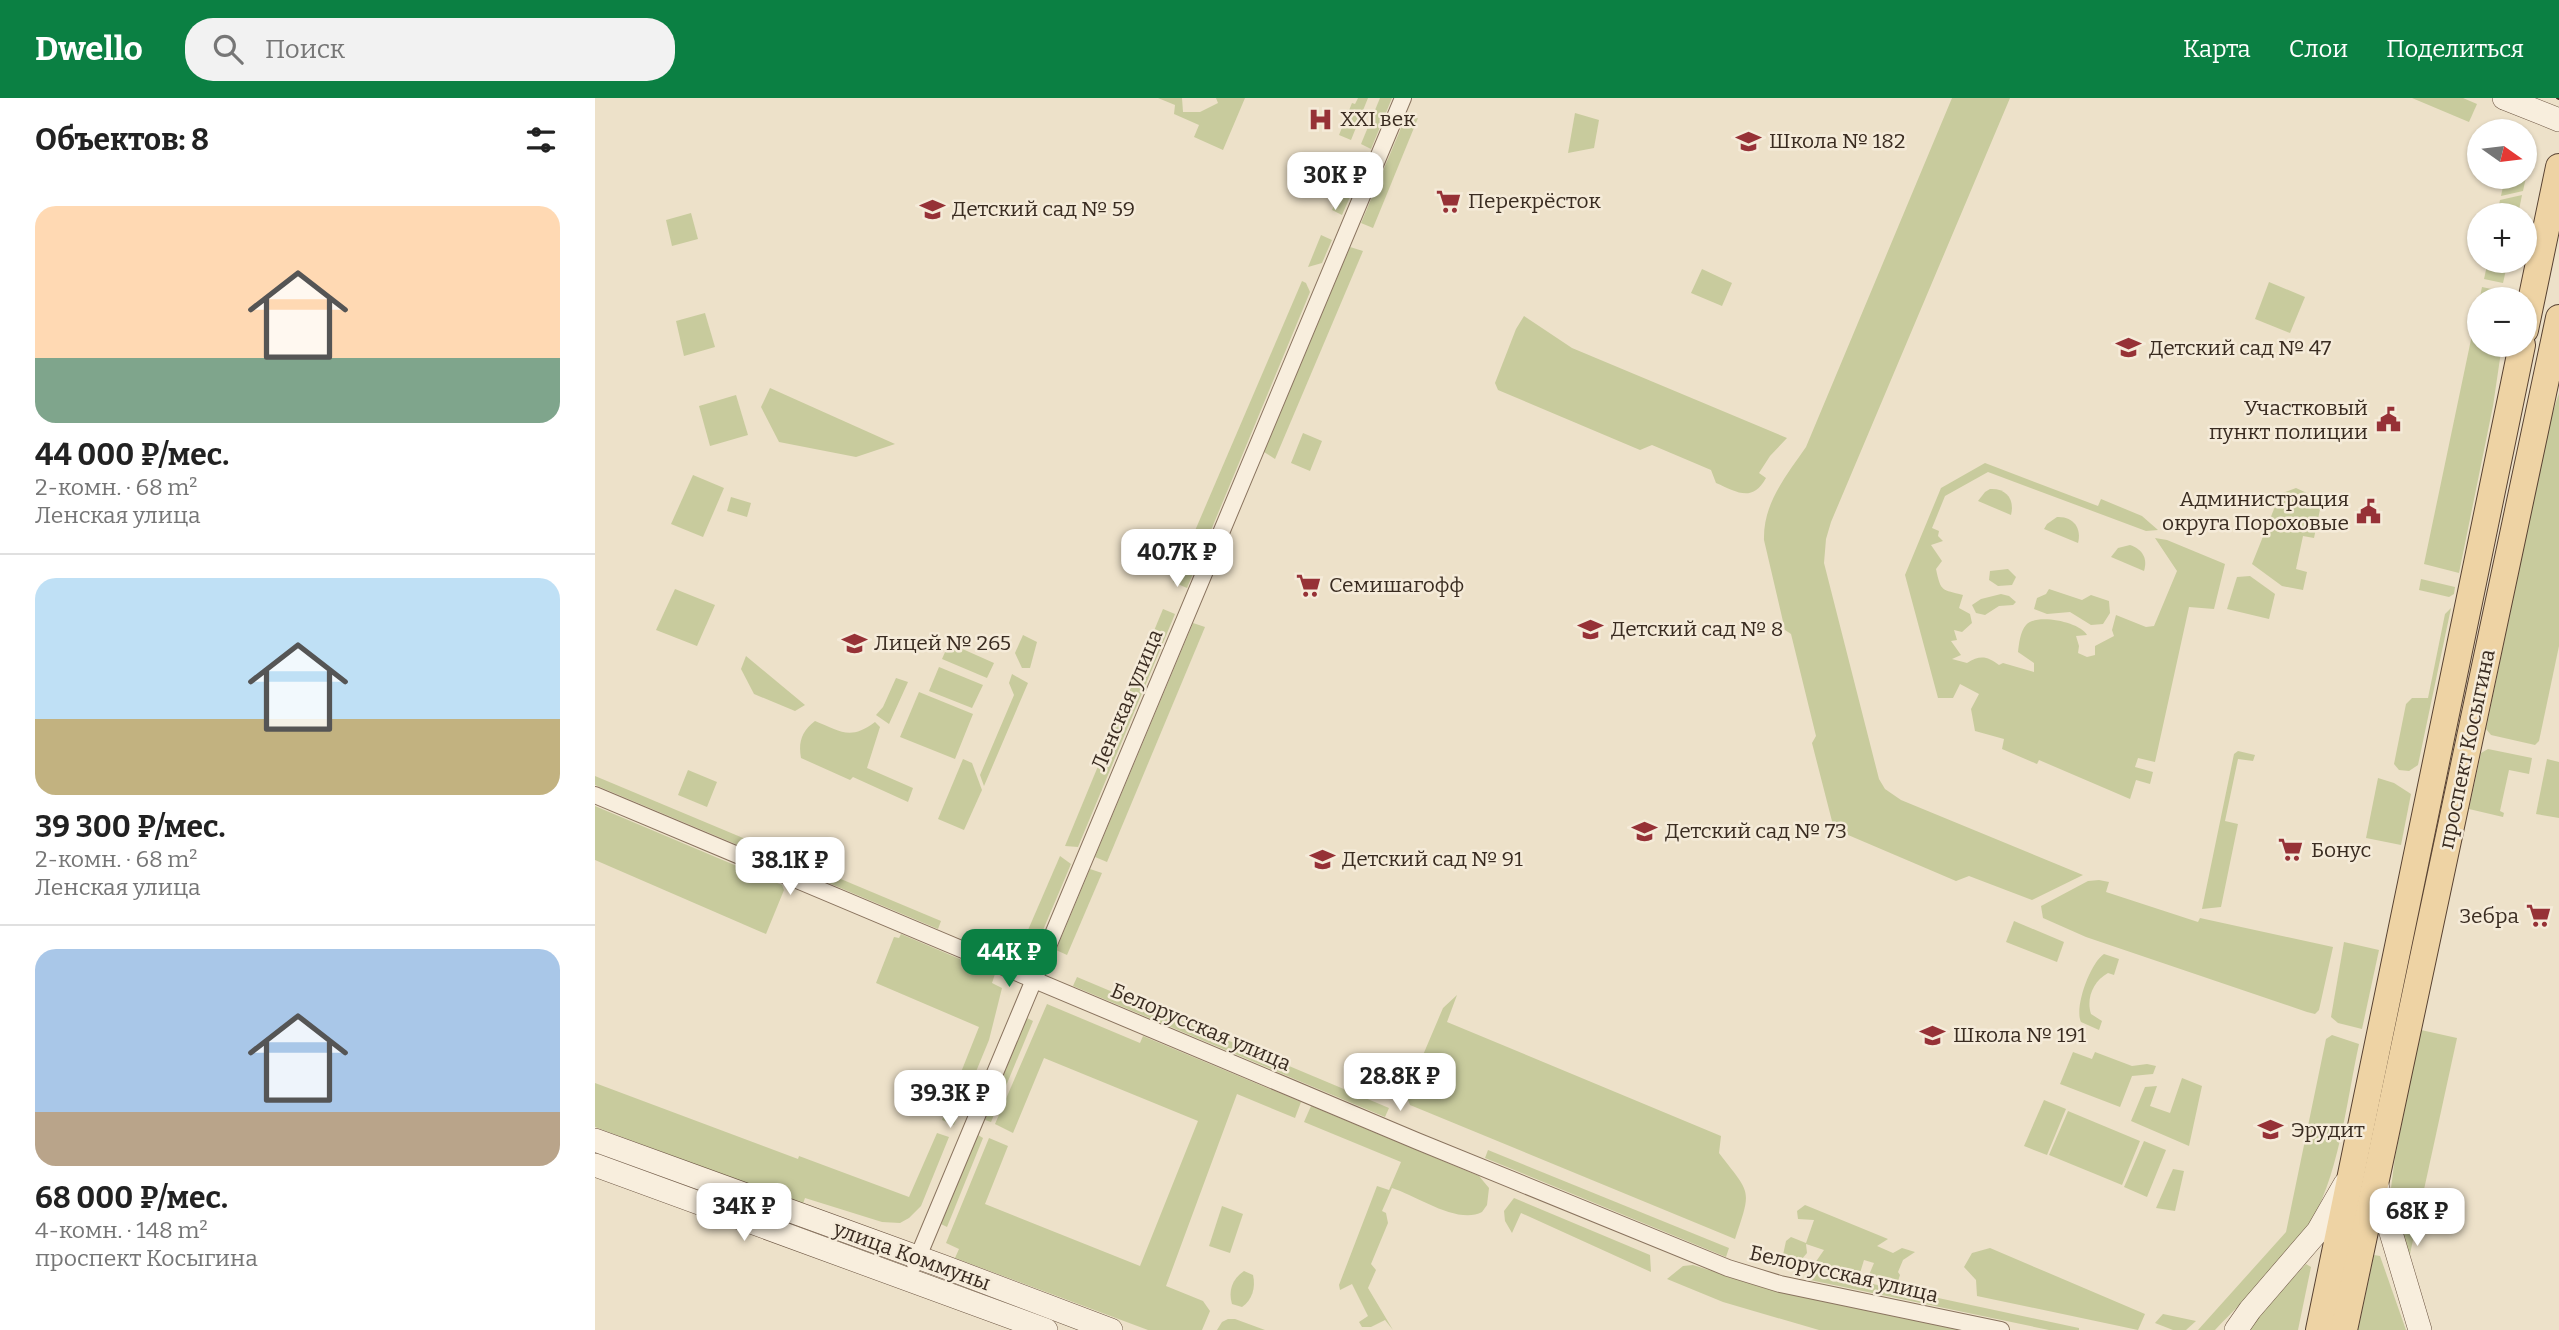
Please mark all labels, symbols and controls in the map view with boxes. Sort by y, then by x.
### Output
search box [185,18,675,81]
text: Dwello [35,29,143,69]
icon: search [209,30,247,68]
text: Поиск [265,34,345,65]
text: Карта [2183,35,2251,63]
text: Слои [2289,35,2348,63]
text: Поделиться [2386,35,2524,63]
hospital icon: XXI век [1306,105,1334,133]
place label: XXI век [1340,106,1416,132]
north arrow [2467,119,2537,189]
map controls [2467,119,2537,357]
icon: filters [522,121,560,159]
text: Объектов: 8 [35,122,209,158]
school or university icon: Школа № 182 [1735,127,1763,155]
place label: Школа № 182 [1769,128,1905,154]
pin: 30K ₽ [1286,152,1384,212]
text: 30K ₽ [1303,161,1367,189]
supermarket icon: Перекрёсток [1434,187,1462,215]
place label: Перекрёсток [1468,188,1602,214]
school or university icon: Детский сад № 59 [918,195,946,223]
place label: Детский сад № 59 [952,196,1135,222]
button: + [2467,203,2537,273]
icon: home [235,252,361,378]
button: − [2467,287,2537,357]
school or university icon: Детский сад № 47 [2115,334,2143,362]
place label: Детский сад № 47 [2149,335,2332,361]
place label: Участковый пункт полиции [2209,395,2368,445]
public building icon: Участковый пункт полиции [2374,406,2402,434]
text: 44 000 ₽/мес. [35,437,229,473]
text: 2-комн. · 68 m² [35,473,197,501]
place label: Администрация округа Пороховые [2162,486,2349,536]
public building icon: Администрация округа Пороховые [2355,497,2383,525]
text: Ленская улица [35,501,201,529]
pin: 40.7K ₽ [1112,530,1242,589]
text: 40.7K ₽ [1137,538,1217,566]
supermarket icon: Семишагофф [1295,571,1323,599]
place label: Семишагофф [1329,572,1464,598]
school or university icon: Детский сад № 8 [1577,615,1605,643]
place label: Детский сад № 8 [1611,616,1784,642]
icon: home [235,624,361,750]
street label: Ленская улица [1085,625,1169,775]
school or university icon: Лицей № 265 [840,629,868,657]
place label: Лицей № 265 [874,630,1011,656]
street label: проспект Косыгина [2433,646,2501,851]
text: 39 300 ₽/мес. [35,809,226,845]
school or university icon: Детский сад № 73 [1631,817,1659,845]
place label: Детский сад № 73 [1665,818,1847,844]
supermarket icon: Бонус [2277,836,2305,864]
place label: Бонус [2311,837,2371,863]
pin: 38.1K ₽ [725,838,855,897]
text: 2-комн. · 68 m² [35,845,197,873]
school or university icon: Детский сад № 91 [1308,845,1336,873]
text: 38.1K ₽ [752,846,828,874]
place label: Детский сад № 91 [1342,846,1523,872]
text: Ленская улица [35,873,201,901]
supermarket icon: Зебра [2525,902,2553,930]
place label: Зебра [2459,903,2519,929]
pin: 44K ₽ [960,930,1058,989]
text: 44K ₽ [977,938,1041,966]
street label: Белорусская улица [1107,977,1295,1077]
icon: home [235,995,361,1121]
school or university icon: Школа № 191 [1919,1021,1947,1049]
place label: Школа № 191 [1953,1022,2087,1048]
pin: 28.8K ₽ [1335,1054,1465,1113]
text: 28.8K ₽ [1360,1062,1440,1090]
pin: 39.3K ₽ [885,1070,1015,1130]
text: 39.3K ₽ [910,1079,990,1107]
school or university icon: Эрудит [2257,1116,2285,1144]
place label: Эрудит [2291,1117,2365,1143]
text: 68 000 ₽/мес. [35,1180,228,1216]
pin: 34K ₽ [695,1184,793,1243]
pin: 68K ₽ [2368,1188,2466,1248]
text: 34K ₽ [712,1192,776,1220]
text: 68K ₽ [2386,1197,2448,1225]
street label: улица Коммуны [829,1215,994,1296]
text: 4-комн. · 148 m² [35,1216,208,1244]
street label: Белорусская улица [1747,1240,1941,1309]
text: проспект Косыгина [35,1244,258,1272]

